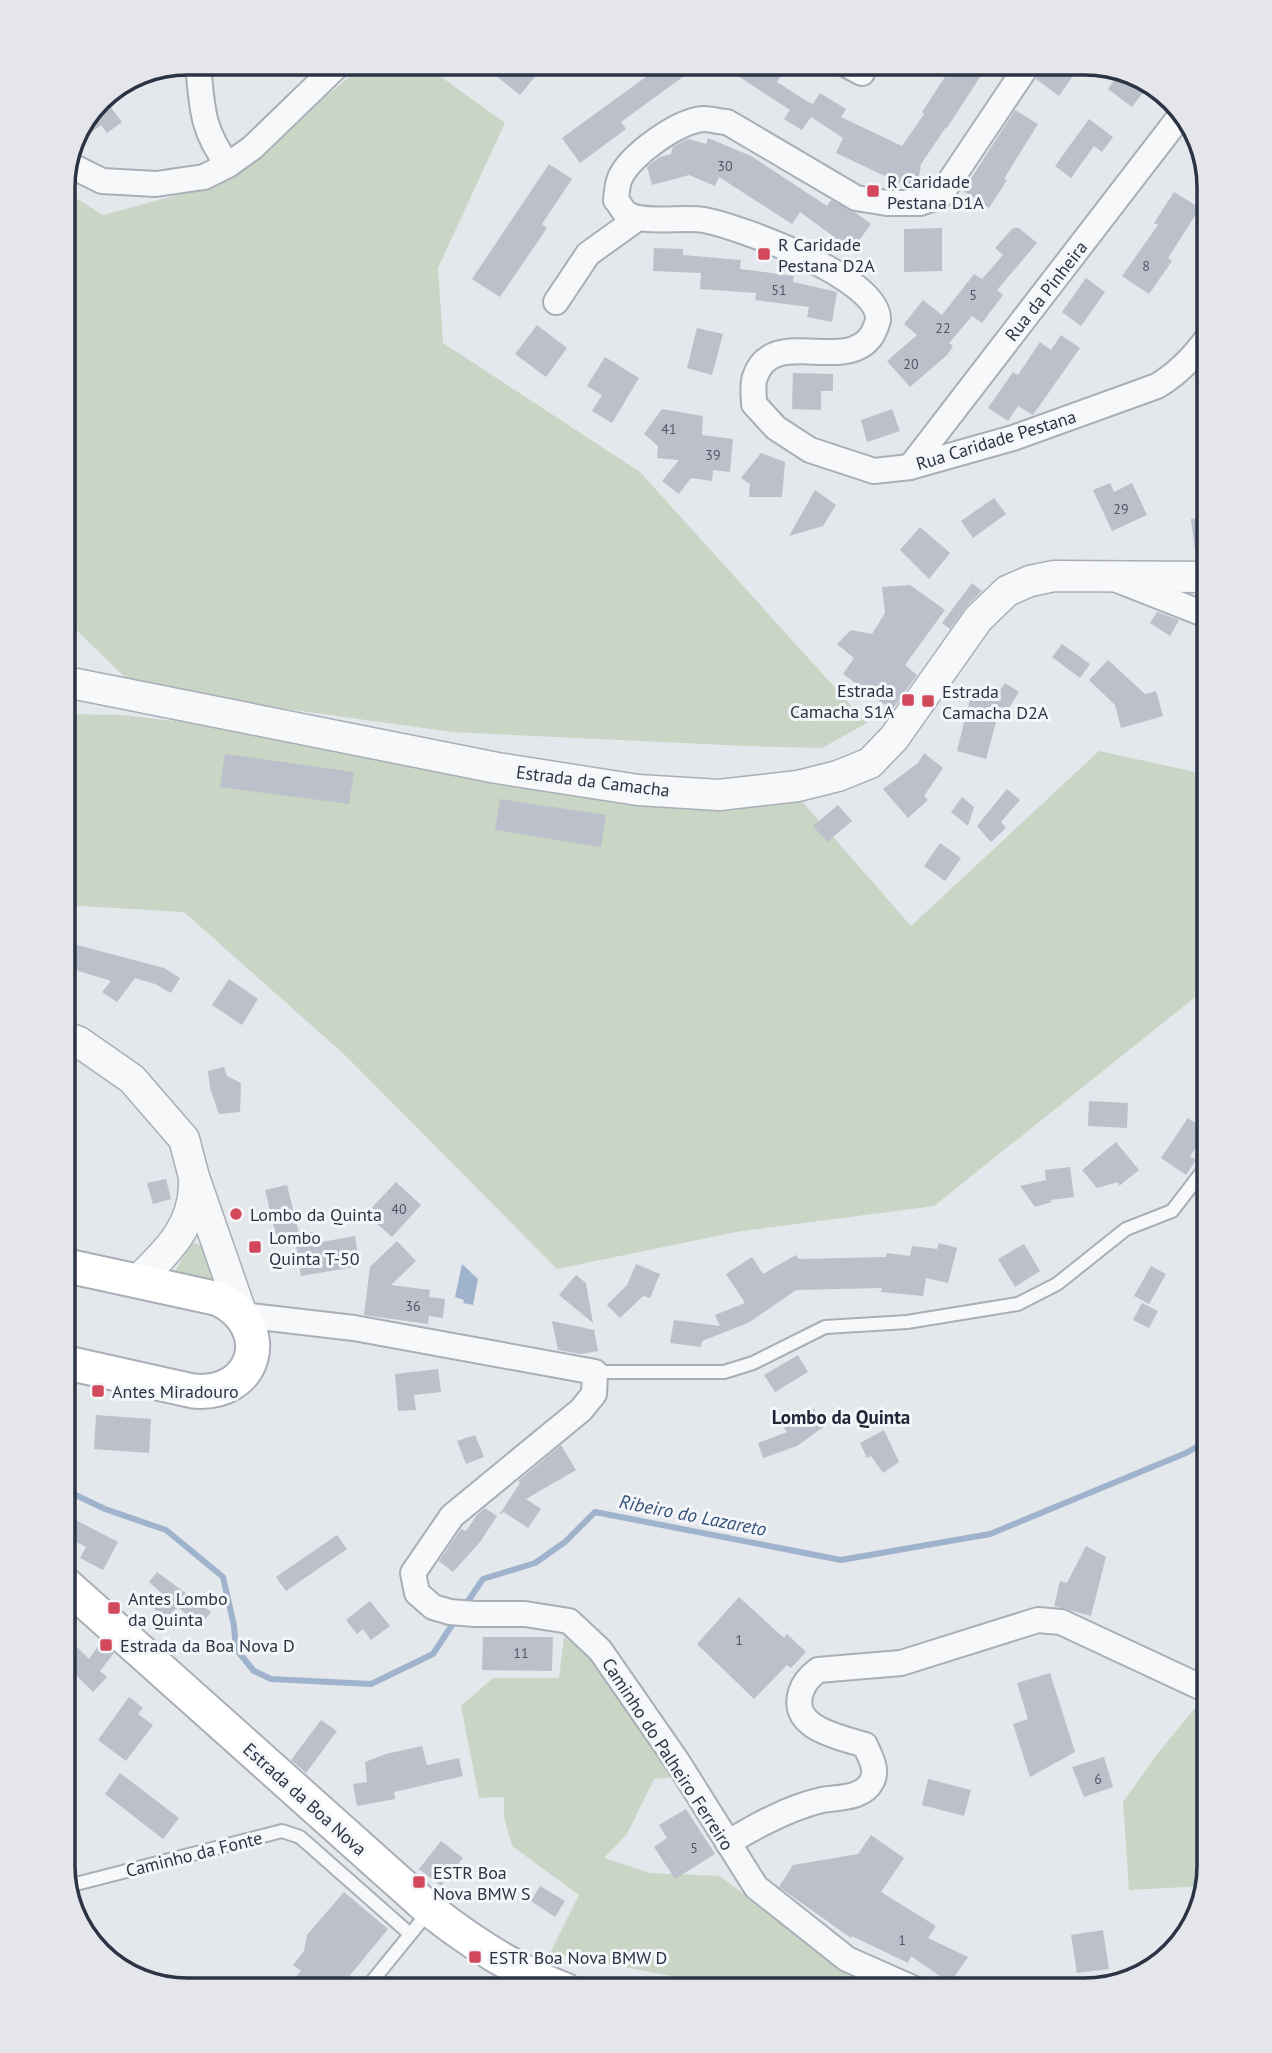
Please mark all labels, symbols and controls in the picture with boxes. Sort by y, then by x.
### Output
house number: 30 [717,157,733,175]
place label: R Caridade Pestana D1A [887,170,984,214]
marker: R Caridade Pestana D1A [865,183,881,199]
place label: R Caridade Pestana D2A [778,233,875,277]
street label: Rua da Pinheira [1000,236,1092,346]
marker: R Caridade Pestana D2A [756,246,772,262]
house number: 8 [1142,257,1150,275]
house number: 51 [771,281,787,299]
house number: 5 [969,286,977,304]
house number: 22 [935,319,951,337]
house number: 20 [903,355,919,373]
street label: Rua Caridade Pestana [913,405,1079,475]
house number: 41 [661,420,677,438]
house number: 39 [705,446,721,464]
house number: 29 [1113,500,1129,518]
place label: Estrada Camacha S1A [790,679,894,723]
place label: Estrada Camacha D2A [942,680,1049,724]
marker: Estrada Camacha S1A [900,692,916,708]
marker: Estrada Camacha D2A [920,693,936,709]
street label: Estrada da Camacha [515,760,671,802]
house number: 40 [391,1200,407,1218]
place label: Lombo da Quinta [250,1203,382,1226]
marker: Lombo da Quinta [228,1206,244,1222]
place label: Lombo Quinta T-50 [269,1226,360,1270]
marker: Lombo Quinta T-50 [247,1239,263,1255]
house number: 36 [405,1297,421,1315]
place label: Antes Miradouro [112,1380,239,1403]
marker: Antes Miradouro [90,1383,106,1399]
district label: Lombo da Quinta [772,1405,910,1429]
water label: Ribeiro do Lazareto [617,1489,769,1541]
place label: Antes Lombo da Quinta [128,1587,228,1631]
marker: Antes Lombo da Quinta [106,1600,122,1616]
house number: 1 [735,1631,743,1649]
place label: Estrada da Boa Nova D [120,1634,295,1657]
marker: Estrada da Boa Nova D [98,1637,114,1653]
house number: 11 [513,1644,529,1662]
street label: Caminho do Palheiro Ferreiro [597,1653,739,1855]
street label: Estrada da Boa Nova [238,1738,372,1860]
house number: 6 [1094,1770,1102,1788]
street label: Caminho da Fonte [123,1826,265,1882]
house number: 5 [690,1839,698,1857]
place label: ESTR Boa Nova BMW S [433,1861,531,1905]
marker: ESTR Boa Nova BMW S [411,1874,427,1890]
house number: 1 [898,1931,906,1949]
place label: ESTR Boa Nova BMW D [489,1946,667,1969]
marker: ESTR Boa Nova BMW D [467,1949,483,1965]

